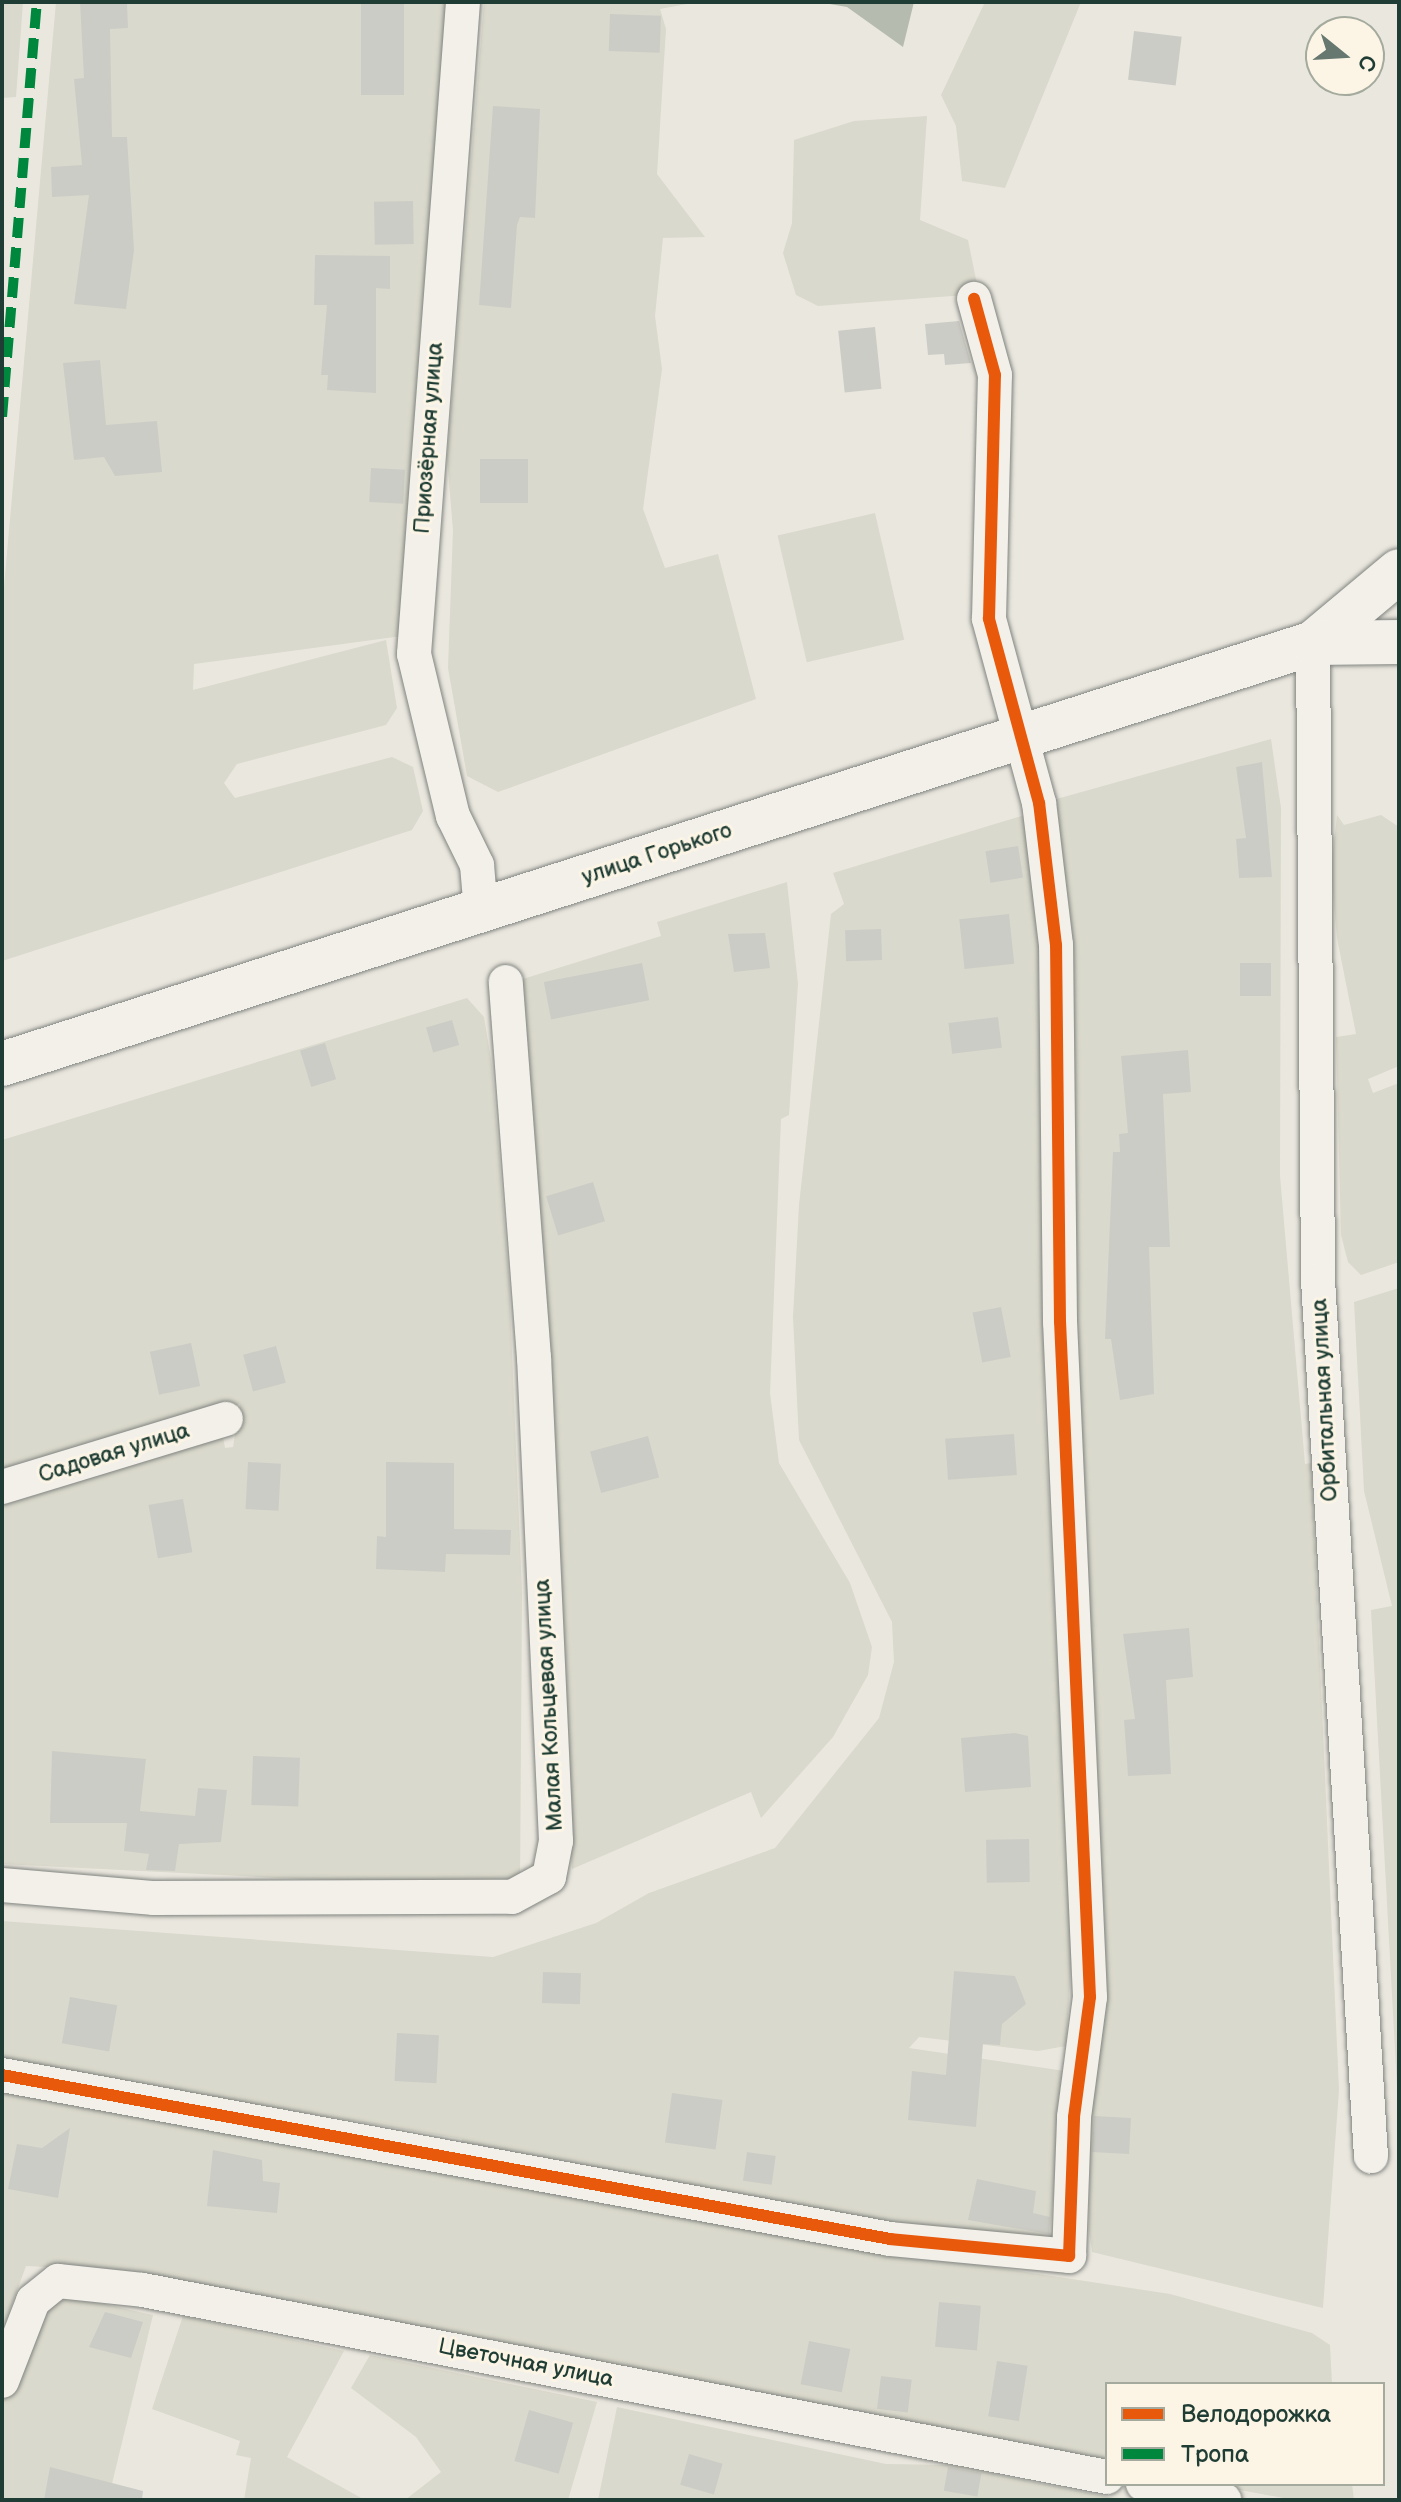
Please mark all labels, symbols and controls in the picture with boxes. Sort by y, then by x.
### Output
north arrow [1305,16,1385,96]
text: С [1351,51,1382,74]
street label: Приозёрная улица [409,341,449,535]
street label: улица Горького [579,817,735,891]
street label: Орбитальная улица [1307,1298,1343,1502]
street label: Садовая улица [35,1418,193,1488]
street label: Малая Кольцевая улица [529,1578,569,1832]
street label: Цветочная улица [436,2333,616,2393]
legend [1105,2382,1385,2486]
text: Велодорожка [1181,2400,1331,2429]
text: Тропа [1181,2440,1249,2469]

